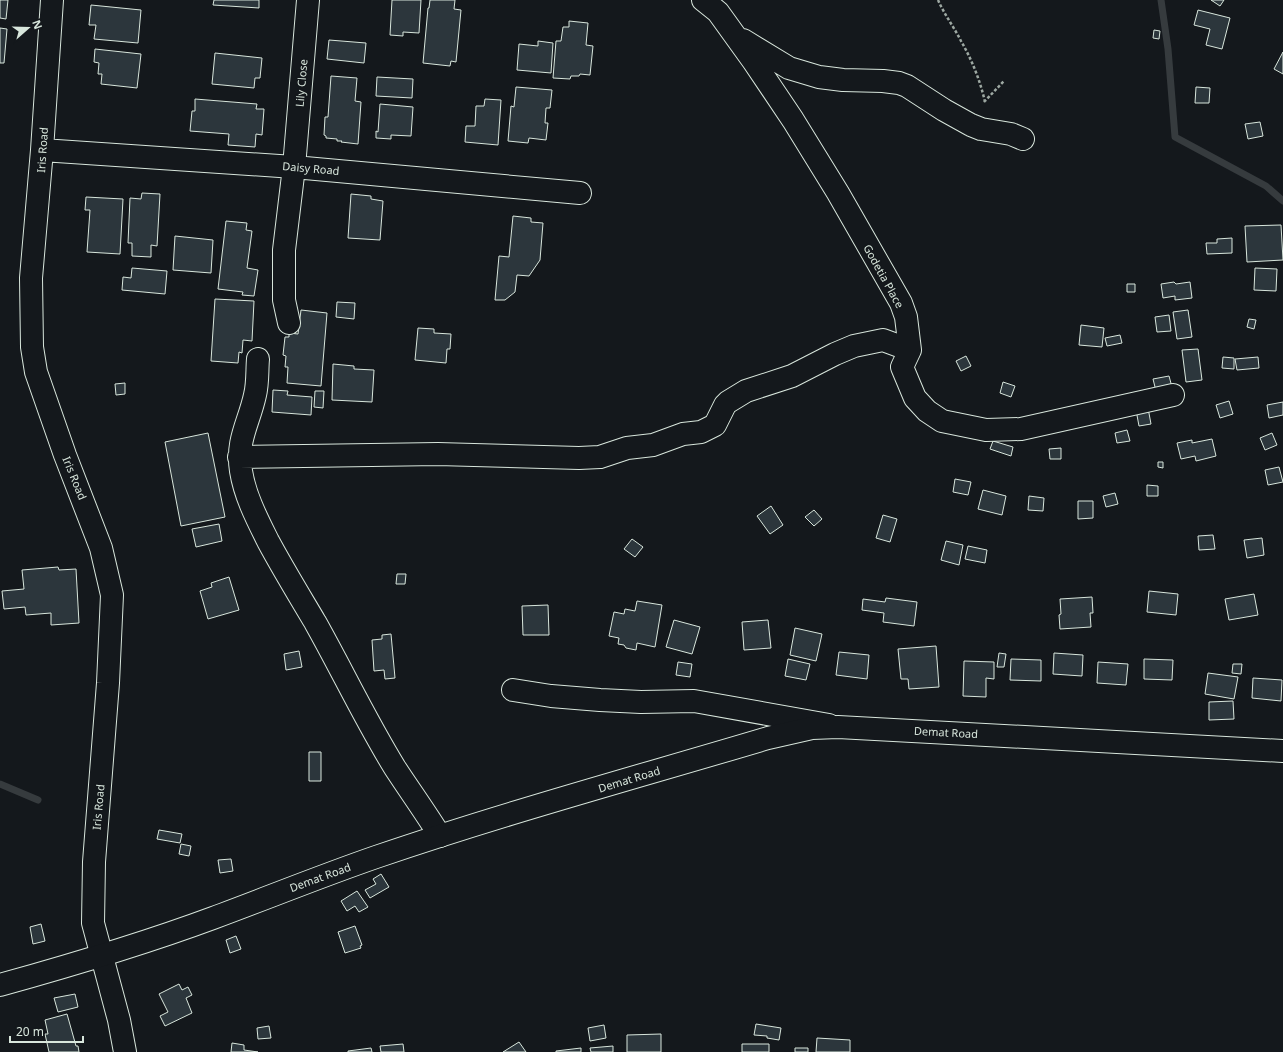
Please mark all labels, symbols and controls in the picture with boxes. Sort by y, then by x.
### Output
north arrow [8,8,48,48]
text: N [29,18,46,31]
street label: Lily Close [291,59,311,107]
street label: Iris Road [33,127,51,173]
street label: Daisy Road [282,158,340,178]
street label: Godetia Place [860,241,908,311]
street label: Iris Road [59,454,91,502]
street label: Demat Road [914,723,978,741]
street label: Demat Road [596,762,662,796]
street label: Iris Road [89,784,107,830]
street label: Demat Road [287,859,353,895]
scale bar [10,1018,83,1044]
text: 20 m [16,1023,44,1040]

